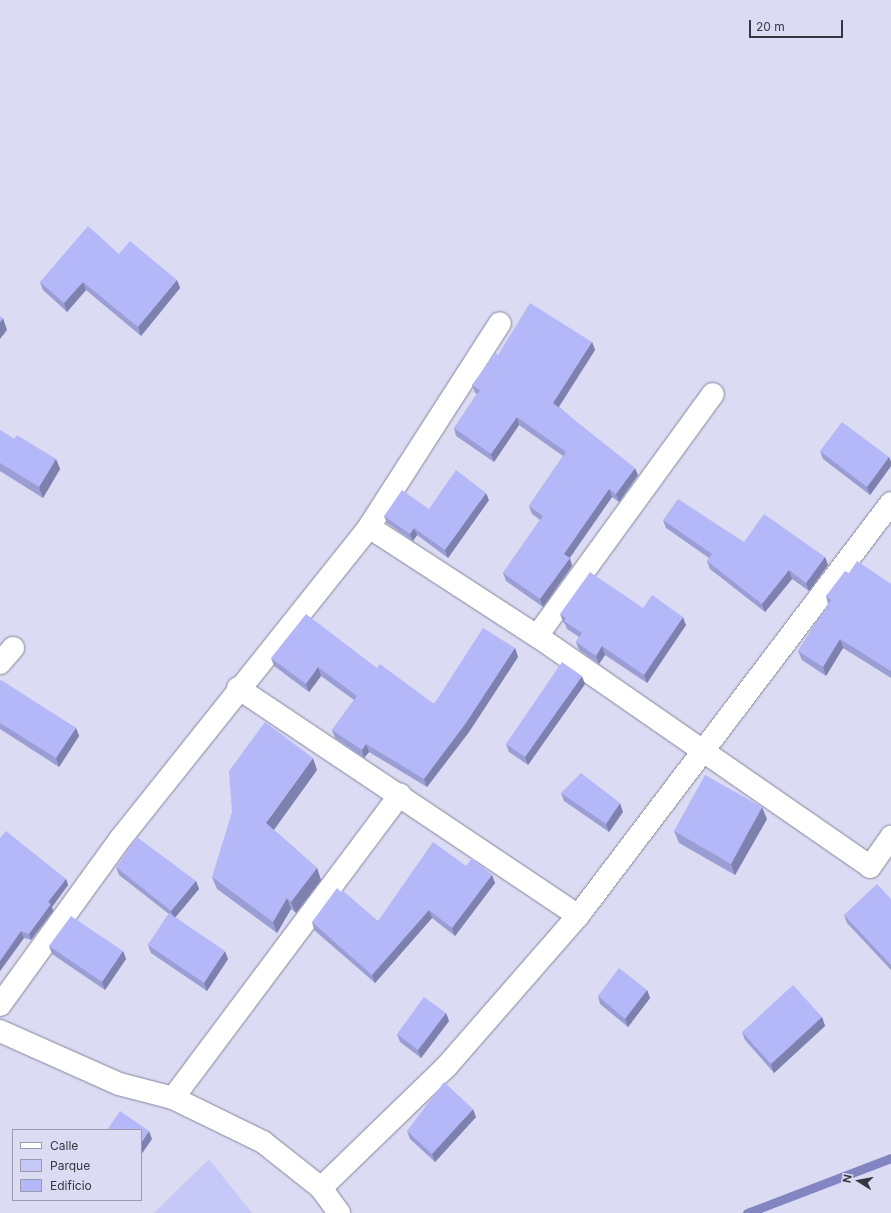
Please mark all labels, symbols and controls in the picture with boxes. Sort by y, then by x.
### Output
scale bar [751,12,845,38]
text: 20 m [756,19,785,34]
legend [12,1129,142,1201]
text: Calle [50,1138,78,1153]
text: Parque [50,1158,90,1173]
north arrow [839,1161,879,1201]
text: N [840,1173,855,1184]
text: Edificio [50,1178,92,1193]

